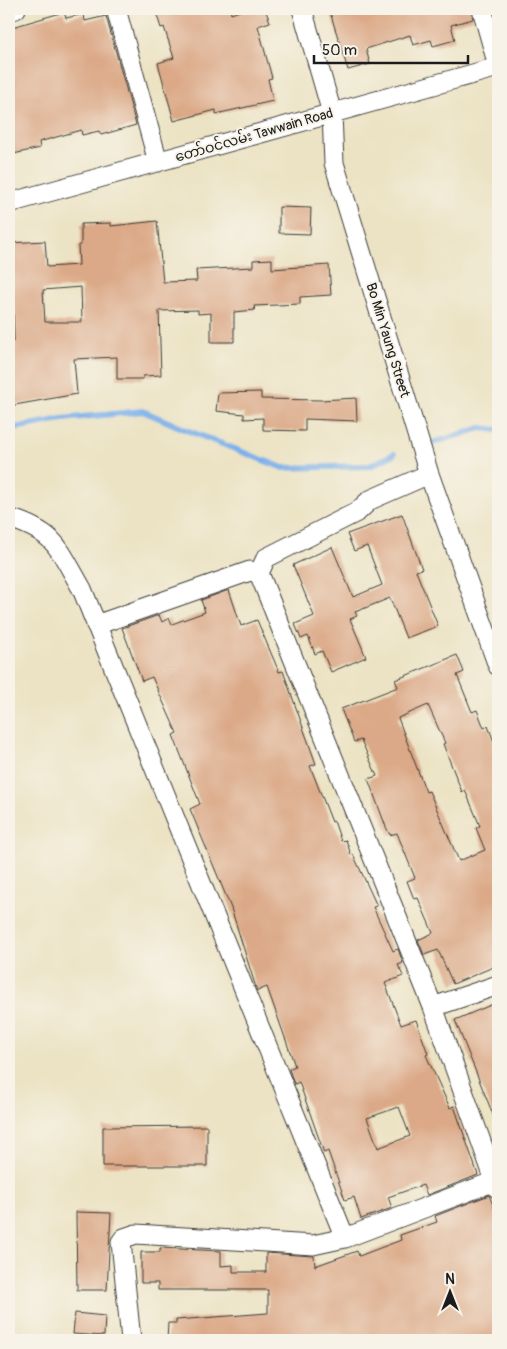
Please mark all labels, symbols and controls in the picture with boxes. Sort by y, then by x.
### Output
scale bar [314,32,468,64]
text: 50 m [322,41,357,60]
street label: တော်ဝင်လမ်း Tawwain Road [172,102,335,166]
street label: Bo Min Yaung Street [363,281,414,400]
north arrow [424,1266,474,1316]
text: N [445,1271,455,1288]

